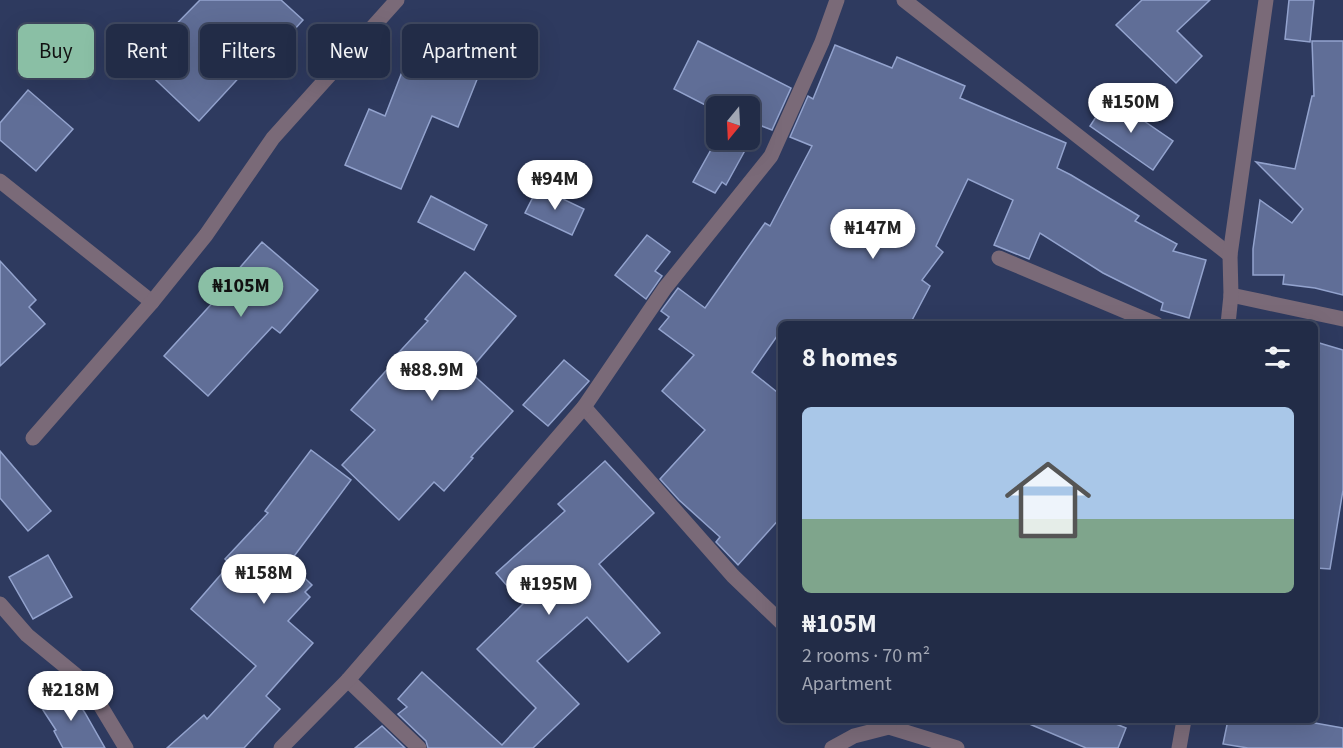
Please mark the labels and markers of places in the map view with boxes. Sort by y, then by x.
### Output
pin: ₦150M [1089,83,1173,134]
pin: ₦94M [519,160,591,211]
pin: ₦147M [831,209,915,260]
pin: ₦105M [199,267,283,318]
pin: ₦88.9M [383,351,481,402]
pin: ₦158M [222,554,306,605]
pin: ₦195M [507,565,591,616]
pin: ₦218M [29,671,113,722]

